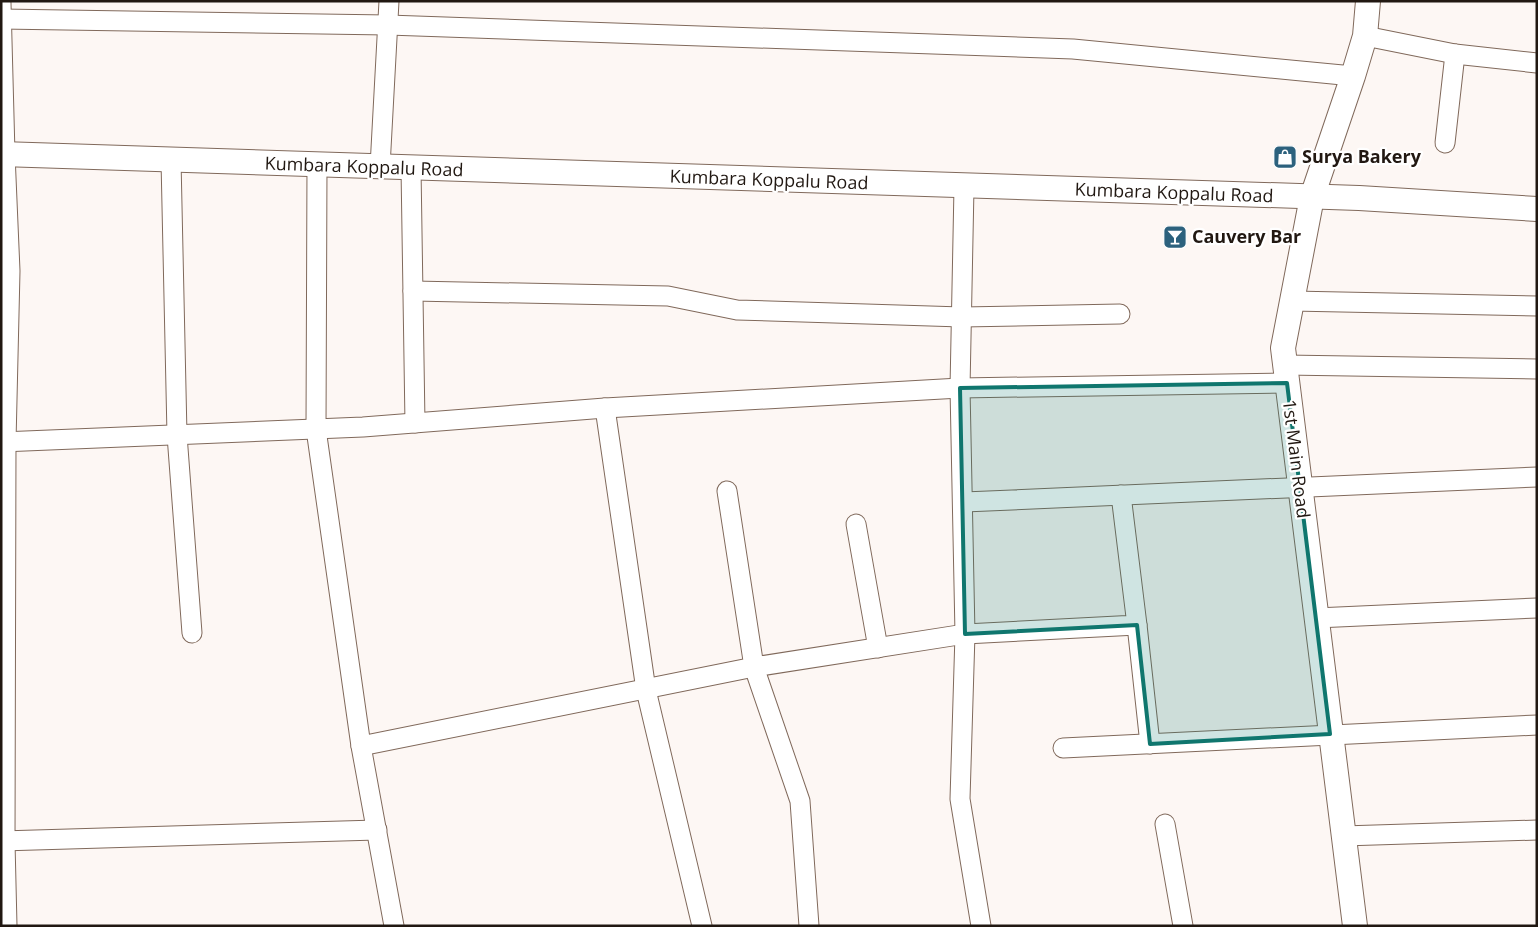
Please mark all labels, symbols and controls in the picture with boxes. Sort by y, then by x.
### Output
shop icon: Surya Bakery [1272,144,1298,170]
place label: Surya Bakery [1302,144,1422,168]
street label: Kumbara Koppalu Road [264,151,464,181]
street label: Kumbara Koppalu Road [669,164,869,194]
street label: Kumbara Koppalu Road [1074,177,1274,207]
bar icon: Cauvery Bar [1162,224,1188,250]
place label: Cauvery Bar [1192,224,1301,248]
street label: 1st Main Road [1278,398,1316,520]

